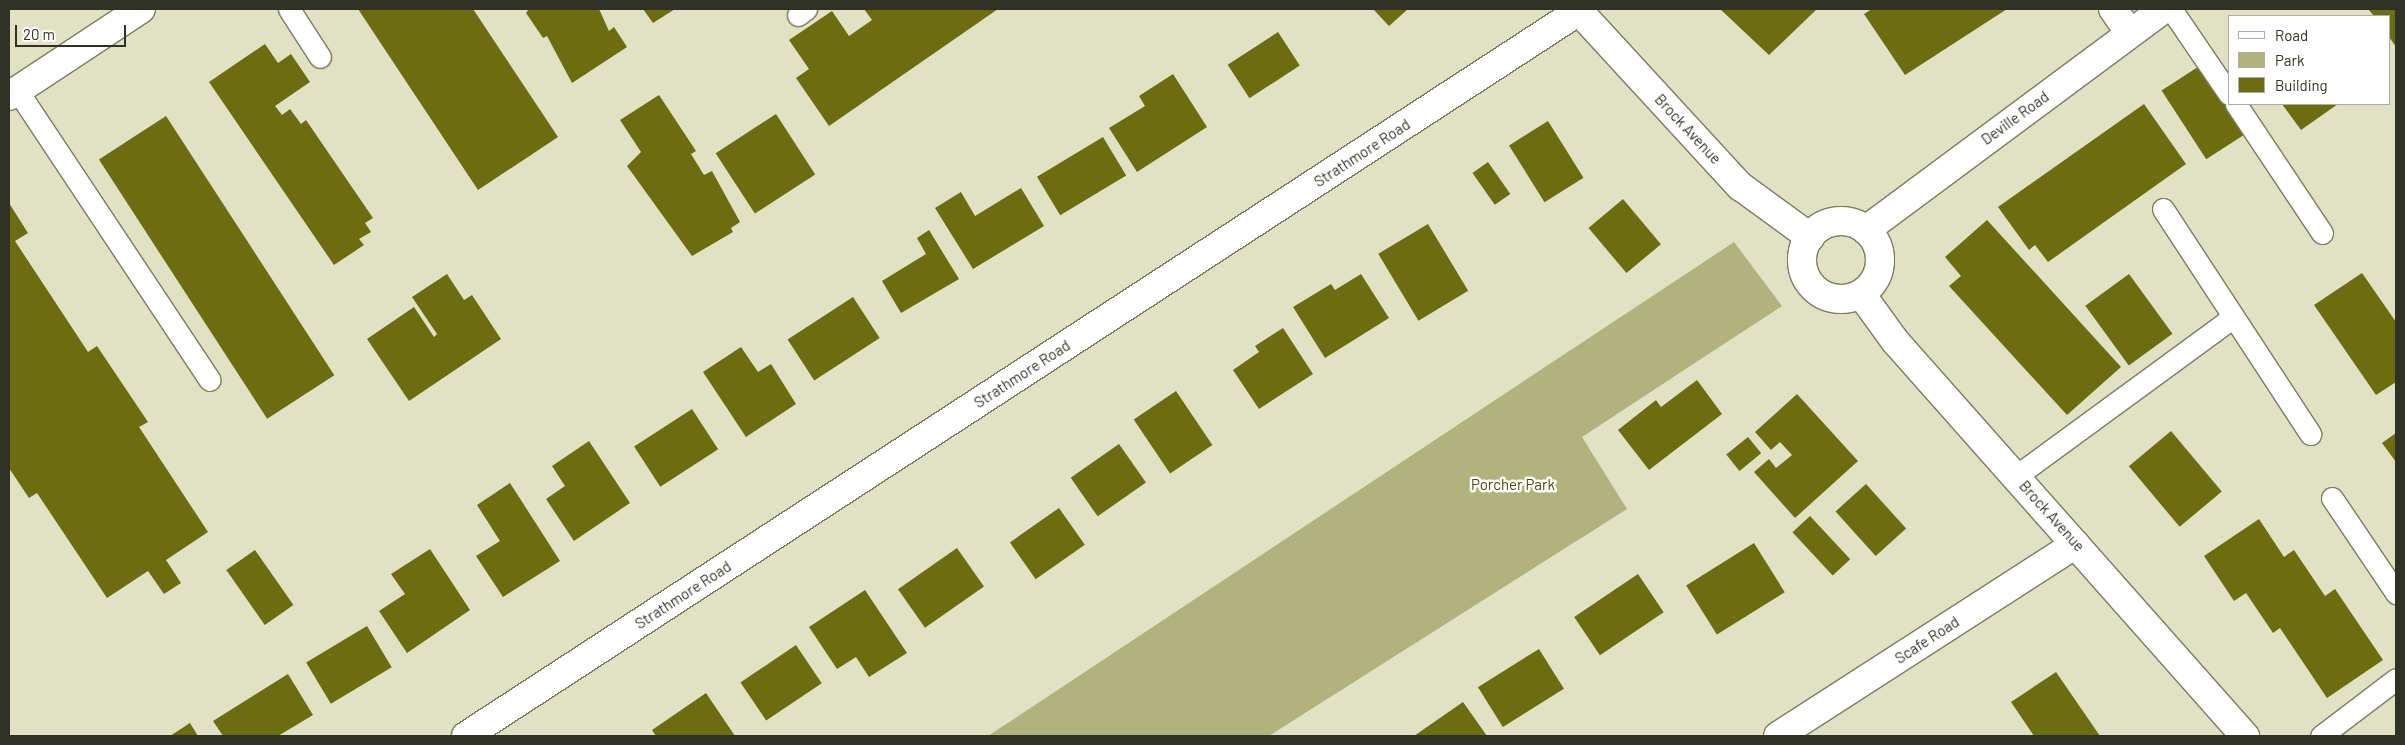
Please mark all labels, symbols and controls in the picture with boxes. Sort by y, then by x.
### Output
scale bar [18,15,129,47]
legend [2228,15,2390,105]
text: 20 m [23,25,55,43]
text: Road [2275,26,2308,44]
text: Park [2275,51,2304,69]
text: Building [2275,76,2328,94]
street label: Deville Road [1978,87,2052,149]
street label: Brock Avenue [1651,90,1725,168]
street label: Strathmore Road [1311,115,1413,191]
street label: Strathmore Road [971,336,1073,412]
park label: Porcher Park [1471,476,1555,494]
street label: Brock Avenue [2016,477,2088,555]
street label: Strathmore Road [632,557,734,633]
street label: Scafe Road [1892,613,1962,667]

